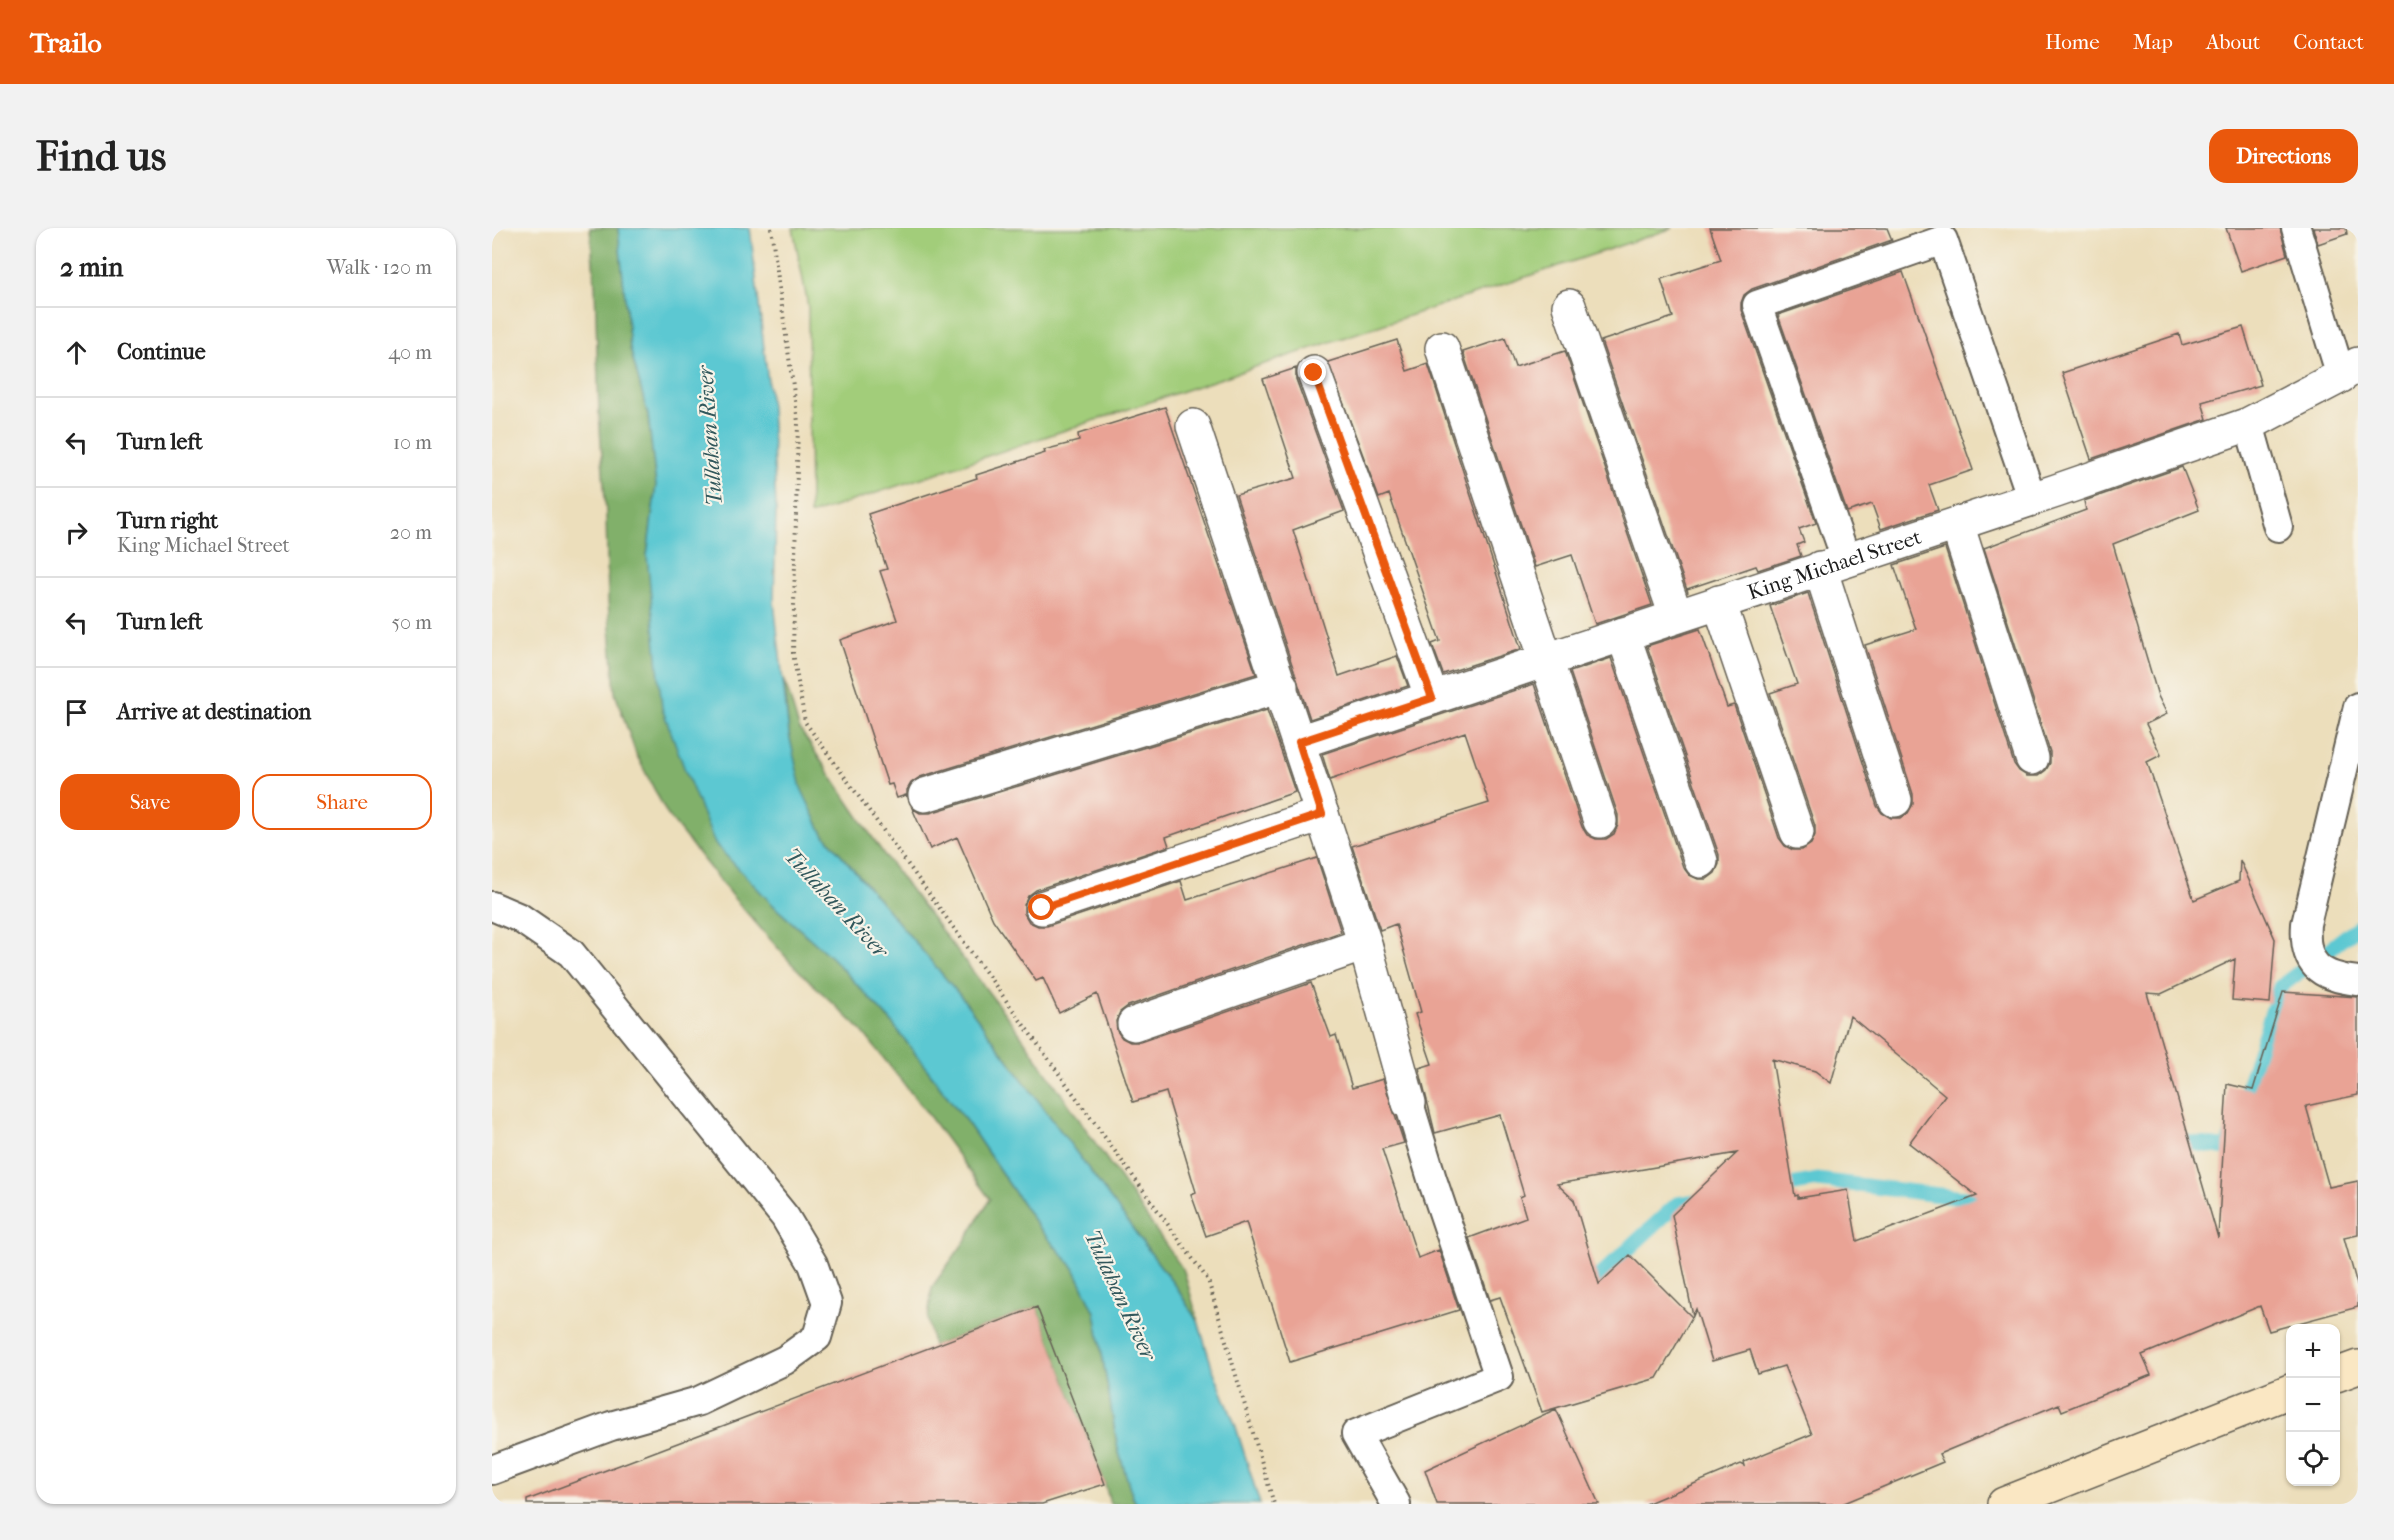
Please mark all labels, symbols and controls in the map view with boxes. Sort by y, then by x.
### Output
text: Trailo [30,26,102,59]
text: Home [2045,30,2100,54]
text: Map [2133,30,2173,54]
text: About [2206,30,2260,54]
text: Contact [2293,30,2364,54]
button: Directions [2209,129,2358,183]
text: Find us [36,132,166,181]
text: 2 min [60,252,123,283]
text: Walk · 120 m [327,256,432,279]
icon: ahead [60,336,93,369]
text: Continue [117,339,206,365]
text: 40 m [388,341,432,364]
route end [1300,359,1326,385]
water label: Tullahan River [692,363,728,507]
icon: left [60,426,93,459]
text: Turn left [117,429,203,455]
text: 10 m [393,431,432,454]
text: Turn right [117,508,218,534]
icon: right [60,516,93,549]
text: 20 m [390,521,432,544]
street label: King Michael Street [1744,524,1925,604]
text: King Michael Street [117,534,290,557]
icon: left [60,606,93,639]
text: Turn left [117,609,203,635]
text: 50 m [391,611,432,634]
icon: arrive [60,696,93,729]
text: Arrive at destination [117,699,311,725]
button: Save [60,774,240,830]
button: Share [252,774,432,830]
water label: Tullahan River [779,843,895,965]
route start [1028,894,1054,920]
water label: Tullahan River [1079,1226,1162,1366]
map controls [2286,1324,2340,1486]
button: + [2286,1324,2340,1378]
button: − [2286,1378,2340,1432]
button: locate [2286,1432,2340,1486]

